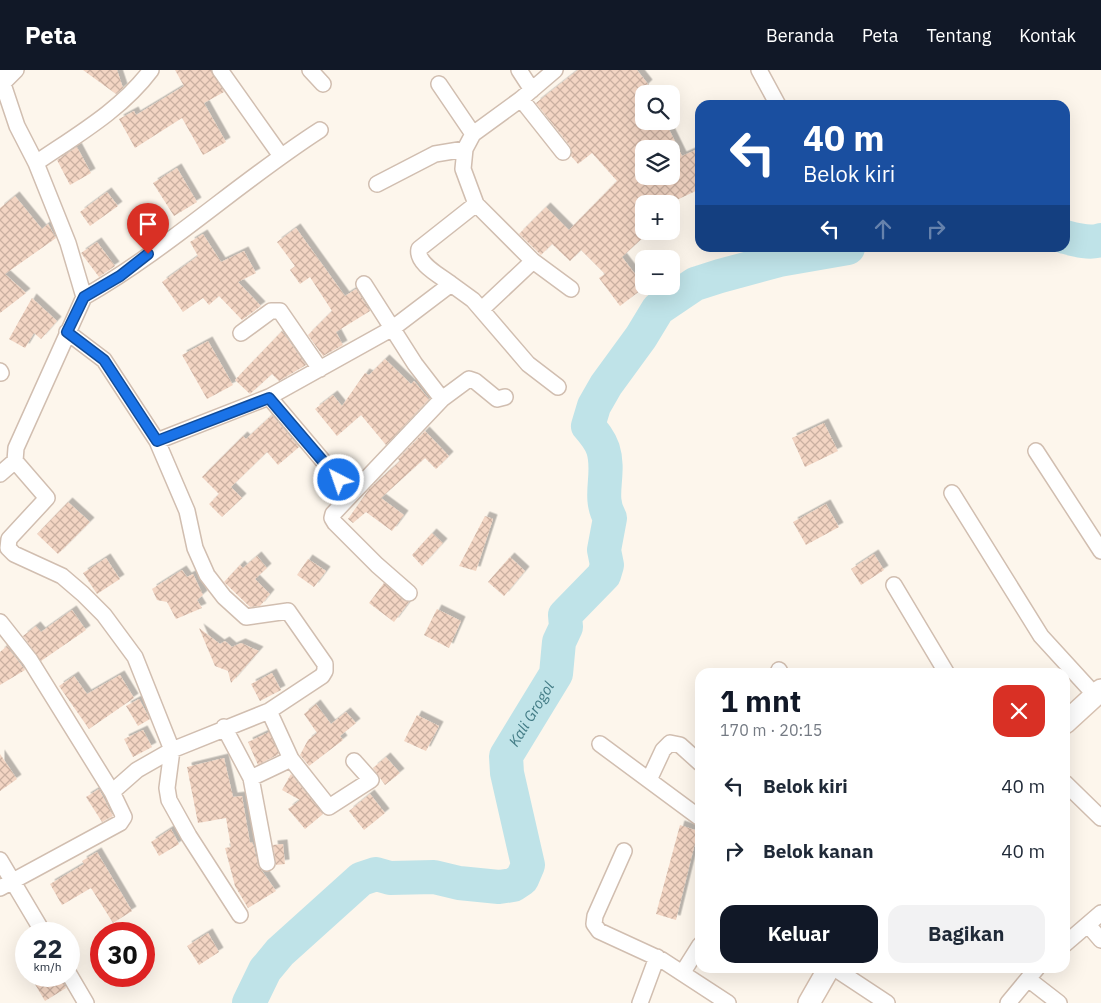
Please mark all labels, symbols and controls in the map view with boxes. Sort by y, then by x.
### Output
text: Peta [25,19,77,51]
text: Beranda [766,24,834,47]
text: Peta [862,24,898,47]
text: Tentang [926,24,991,47]
text: Kontak [1019,24,1076,47]
map controls [635,85,680,295]
button: search [635,85,680,130]
text: 40 m [803,115,885,161]
icon: left [720,120,785,185]
button: layers [635,140,680,185]
text: Belok kiri [803,159,895,188]
button: + [635,195,680,240]
pin [127,203,169,254]
icon: arrive [134,210,162,238]
icon: left [816,215,844,243]
icon: ahead [869,215,897,243]
icon: right [922,215,950,243]
button: − [635,250,680,295]
position arrow [312,453,364,505]
water label: Kali Grogol [504,678,558,750]
text: 1 mnt [720,681,801,720]
button: close [993,685,1045,737]
text: 170 m · 20:15 [720,720,822,740]
icon: left [720,772,748,800]
text: Belok kiri [763,774,848,798]
text: 40 m [1001,774,1045,798]
icon: right [720,837,748,865]
text: Belok kanan [763,839,874,863]
text: 40 m [1001,839,1045,863]
button: Keluar [720,905,878,963]
button: Bagikan [888,905,1045,963]
speed limit sign: 30 [90,922,155,987]
text: 22 [32,932,63,965]
text: km/h [33,959,62,974]

